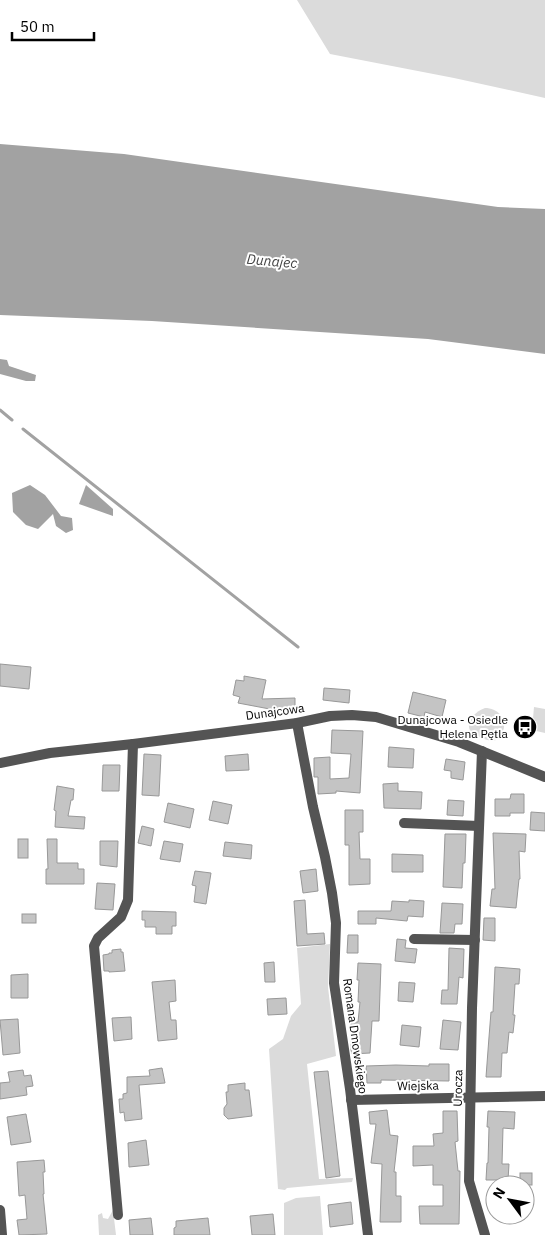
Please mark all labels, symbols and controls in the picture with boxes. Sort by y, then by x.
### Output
scale bar [12,10,95,42]
text: 50 m [20,17,55,36]
water label: Dunajec [246,250,298,272]
street label: Dunajcowa [245,700,306,723]
place label: Dunajcowa - Osiedle Helena Pętla [398,712,509,741]
bus stop icon: Dunajcowa - Osiedle Helena Pętla [512,714,538,740]
street label: Romana Dmowskiego [340,977,371,1095]
street label: Urocza [450,1069,465,1107]
street label: Wiejska [397,1078,440,1093]
north arrow [485,1175,535,1225]
text: N [489,1184,509,1202]

